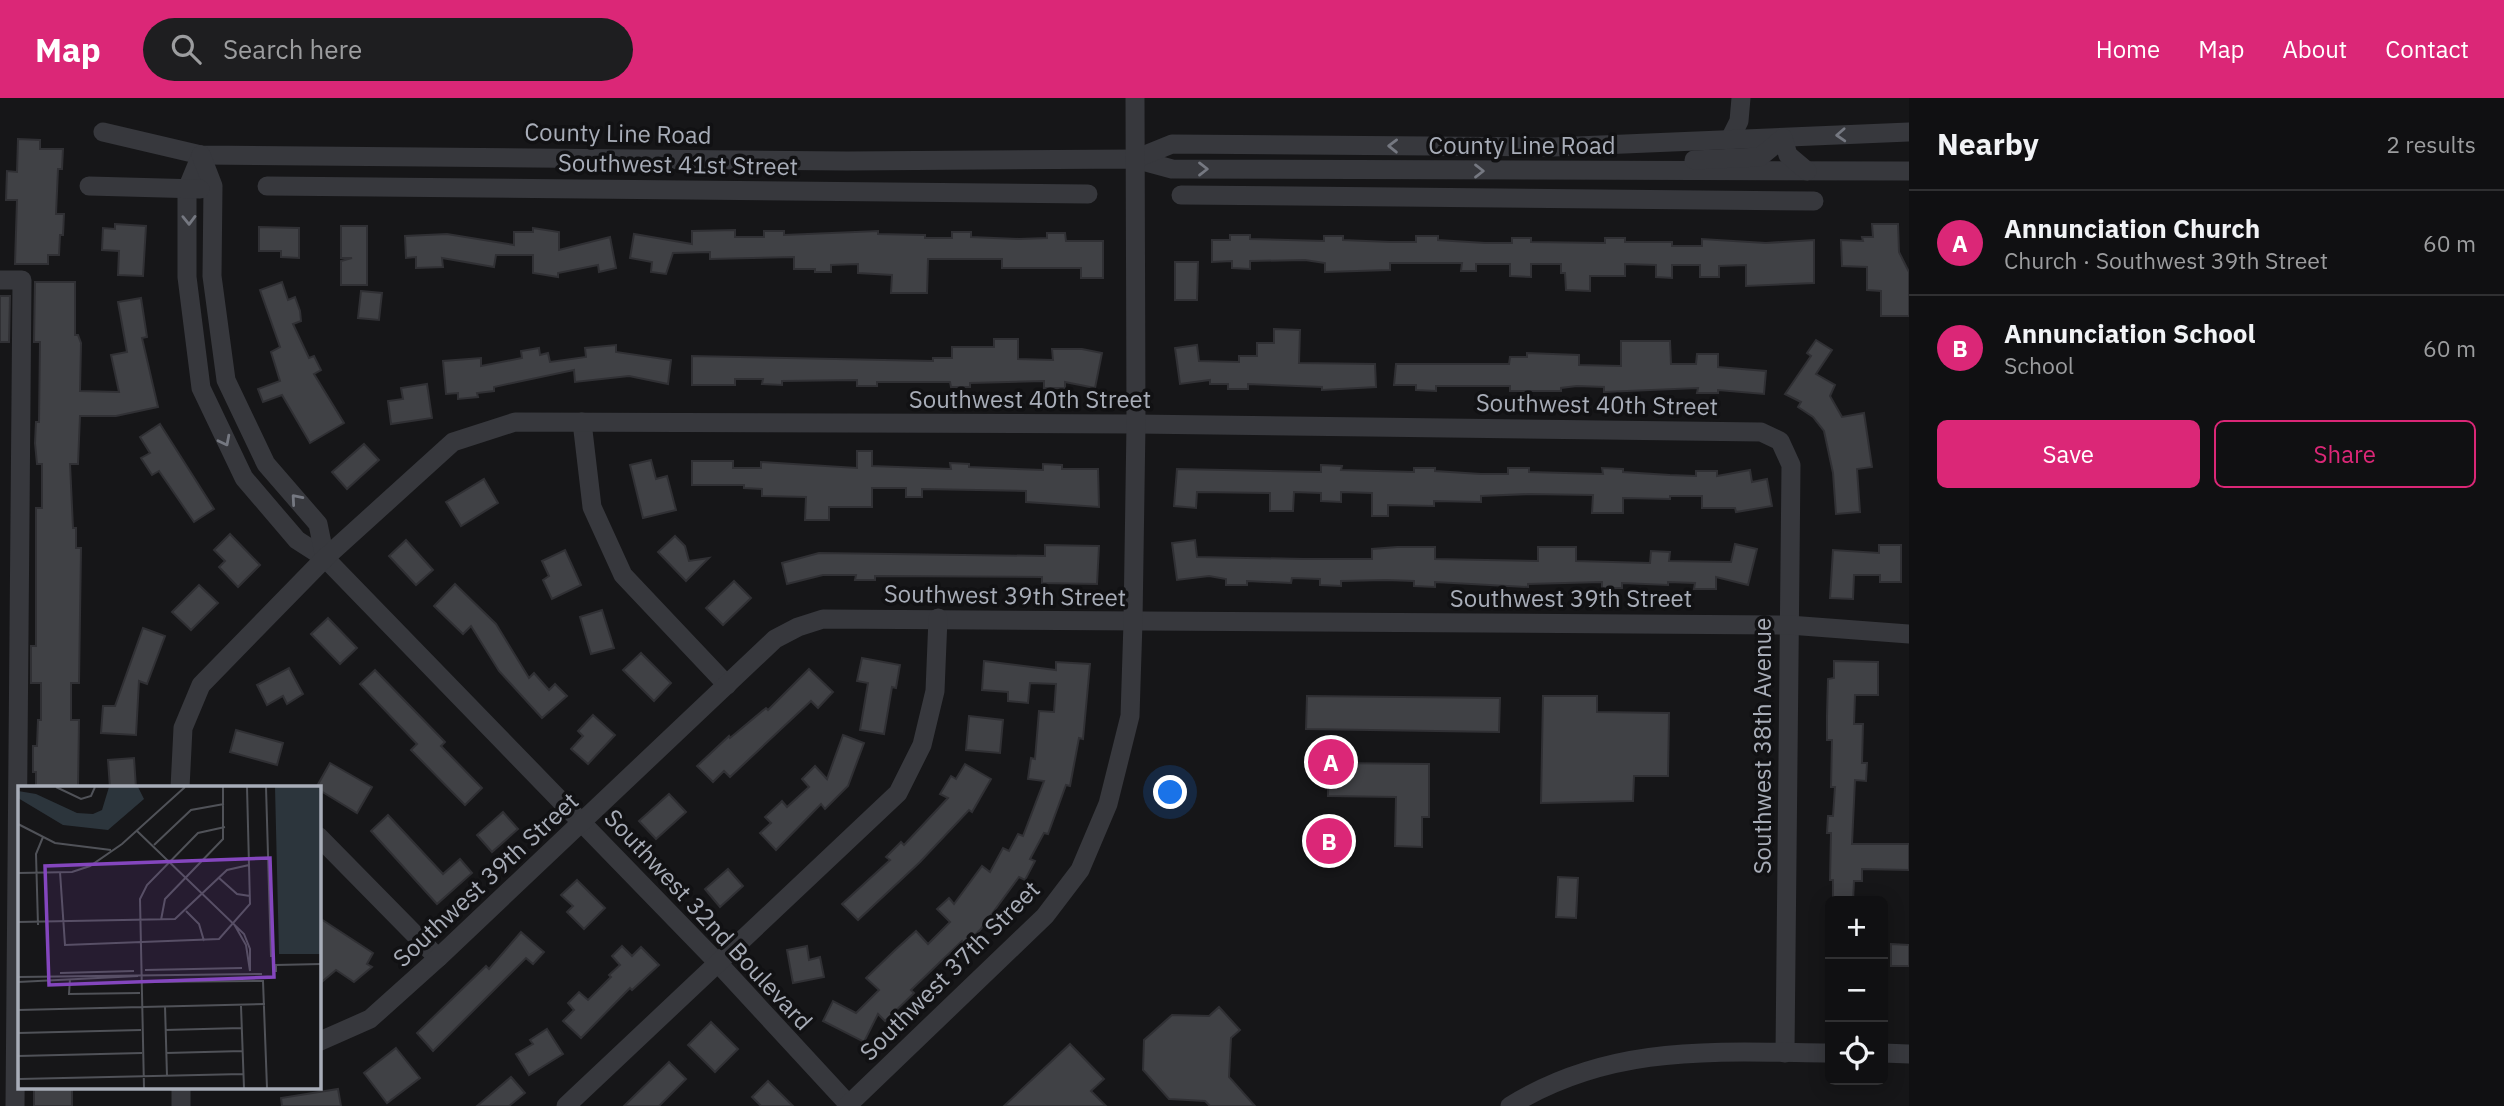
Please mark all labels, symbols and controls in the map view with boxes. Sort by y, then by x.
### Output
search box [143,18,633,81]
text: Map [35,28,101,71]
icon: search [167,30,205,68]
text: Search here [223,32,362,66]
text: Home [2096,33,2160,65]
text: Map [2198,33,2244,65]
text: About [2282,33,2347,65]
text: Contact [2385,33,2469,65]
street label: County Line Road [524,115,712,151]
text: Nearby [1937,124,2039,163]
one-way arrow [1835,128,1846,143]
street label: County Line Road [1428,129,1616,161]
text: 2 results [2386,129,2476,159]
one-way arrow [1387,138,1398,154]
street label: Southwest 41st Street [558,146,798,182]
one-way arrow [1198,161,1208,177]
one-way arrow [1474,163,1485,179]
text: Annunciation Church [2004,211,2260,245]
one-way arrow [181,215,196,226]
text: A [1952,228,1968,258]
text: 60 m [2423,228,2476,258]
text: Church · Southwest 39th Street [2004,245,2328,275]
text: Annunciation School [2004,316,2255,350]
text: B [1952,333,1968,363]
text: 60 m [2423,333,2476,363]
text: School [2004,350,2074,380]
street label: Southwest 40th Street [909,383,1151,415]
street label: Southwest 40th Street [1476,386,1718,422]
button: Save [1937,420,2200,488]
button: Share [2214,420,2476,488]
one-way arrow [217,434,231,446]
one-way arrow [291,494,304,507]
street label: Southwest 39th Street [884,577,1126,613]
street label: Southwest 39th Street [1450,582,1692,614]
street label: Southwest 38th Avenue [1746,618,1778,874]
pin: A [1308,736,1354,788]
your location [1153,775,1187,809]
street label: Southwest 39th Street [386,785,585,974]
inset map [18,786,320,1088]
street label: Southwest 32nd Boulevard [598,802,820,1037]
pin: B [1306,815,1352,867]
street label: Southwest 37th Street [852,873,1046,1067]
map controls [1825,896,1888,1085]
button: + [1825,896,1888,959]
button: − [1825,959,1888,1022]
button: locate [1825,1022,1888,1085]

